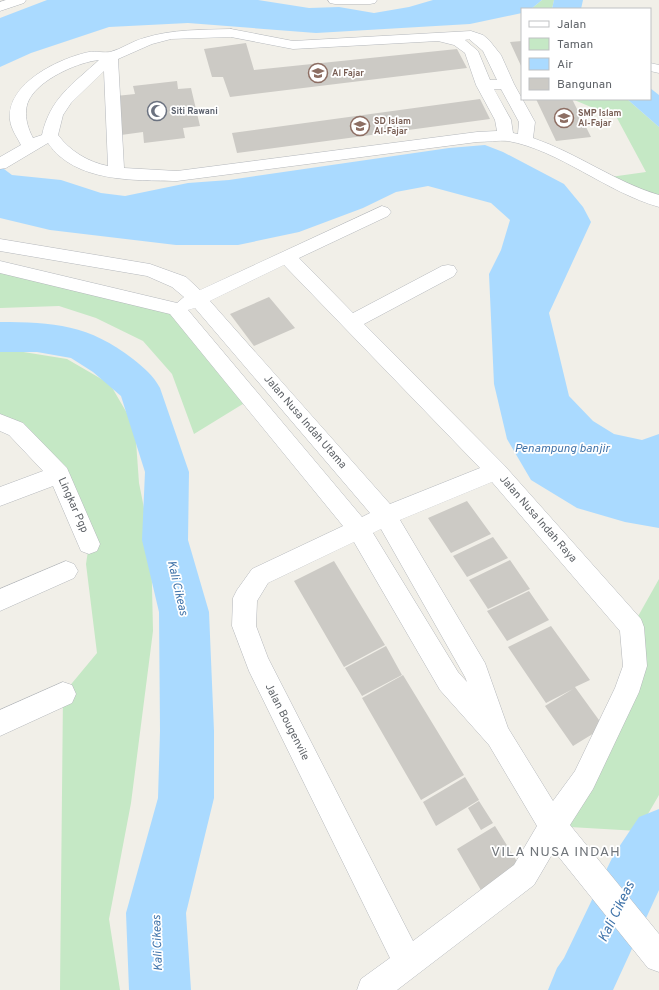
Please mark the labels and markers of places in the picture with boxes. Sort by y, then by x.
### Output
school or university icon: Al Fajar [307,62,329,84]
place label: Al Fajar [332,68,364,79]
mosque icon: Siti Rawani [146,100,168,122]
place label: Siti Rawani [171,106,218,117]
school or university icon: SMP Islam Al-Fajar [553,107,575,129]
place label: SMP Islam Al-Fajar [578,108,622,129]
school or university icon: SD Islam Al-Fajar [349,115,371,137]
place label: SD Islam Al-Fajar [374,116,411,137]

